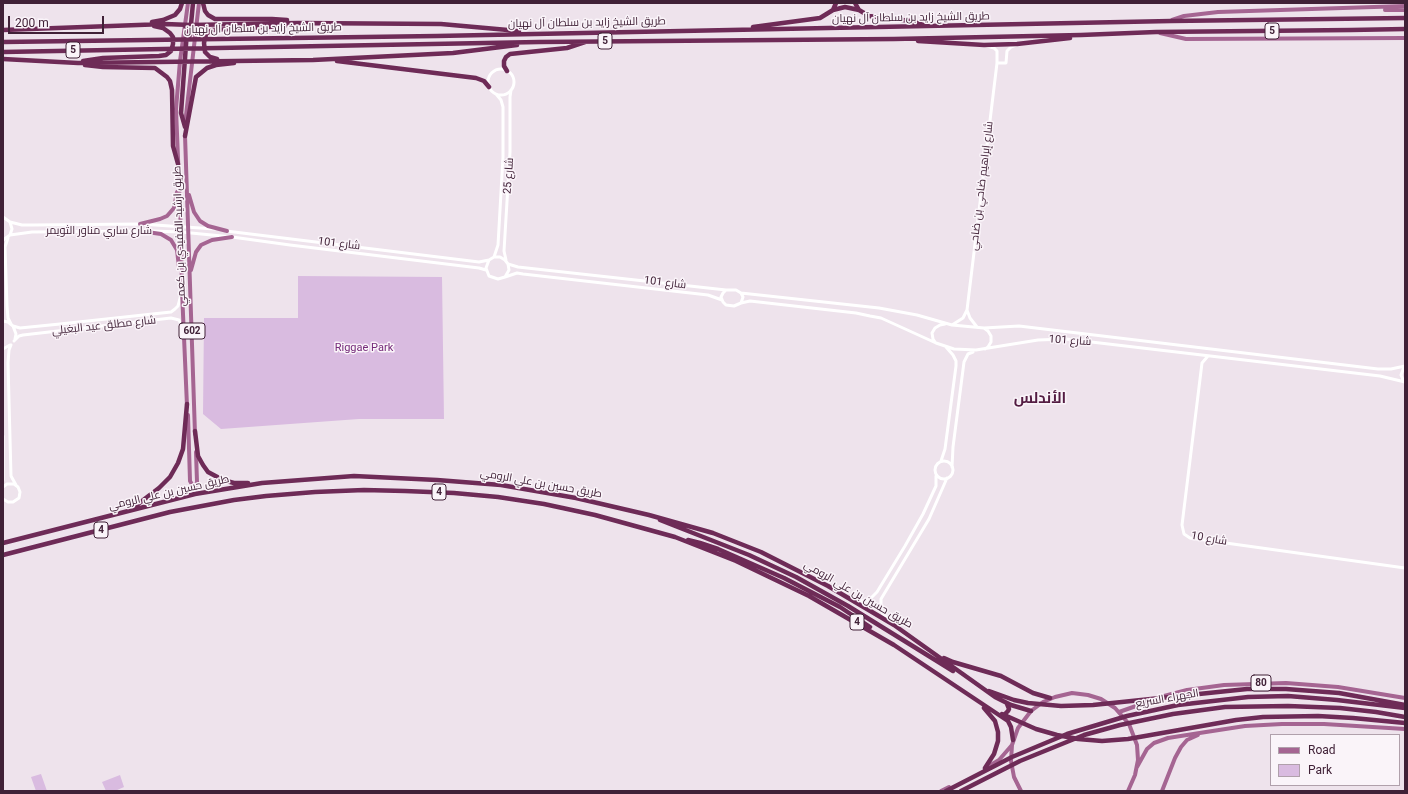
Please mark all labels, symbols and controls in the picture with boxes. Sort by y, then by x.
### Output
scale bar [10,8,106,34]
street label: طريق الشيخ زايد بن سلطان آل نهيان [832,10,990,26]
street label: طريق الشيخ زايد بن سلطان آل نهيان [508,15,666,31]
text: 200 m [15,16,49,30]
street label: طريق الشيخ زايد بن سلطان آل نهيان [184,21,342,37]
road number: 5 [1265,23,1279,39]
road number: 5 [598,33,612,49]
road number: 5 [66,42,80,58]
street label: شارع إبراهيم ضاحي بن ضاحي [968,120,996,252]
street label: شارع 25 [501,157,517,195]
street label: طريق ارشيد القفيدي بن كعمي [171,165,189,307]
street label: شارع ساري مناور الثويمر [46,224,152,238]
street label: شارع 101 [317,235,361,253]
street label: شارع 101 [643,274,687,292]
street label: شارع مطلق عيد البغيلي [51,314,157,338]
road number: 602 [179,323,205,339]
street label: شارع 101 [1048,333,1092,349]
park label: Riggae Park [335,341,393,355]
district label: الأندلس [1014,390,1066,408]
street label: طريق حسين بن علي الرومي [479,467,603,501]
street label: طريق حسين بن علي الرومي [107,473,231,513]
road number: 4 [432,484,446,500]
road number: 4 [94,522,108,538]
street label: شارع 10 [1190,529,1228,549]
street label: طريق حسين بن علي الرومي [801,558,915,632]
road number: 4 [850,614,864,630]
road number: 80 [1251,675,1271,691]
street label: الجهراء السريع [1134,687,1200,711]
legend [1270,734,1400,786]
text: Road [1308,743,1336,757]
text: Park [1308,763,1332,777]

